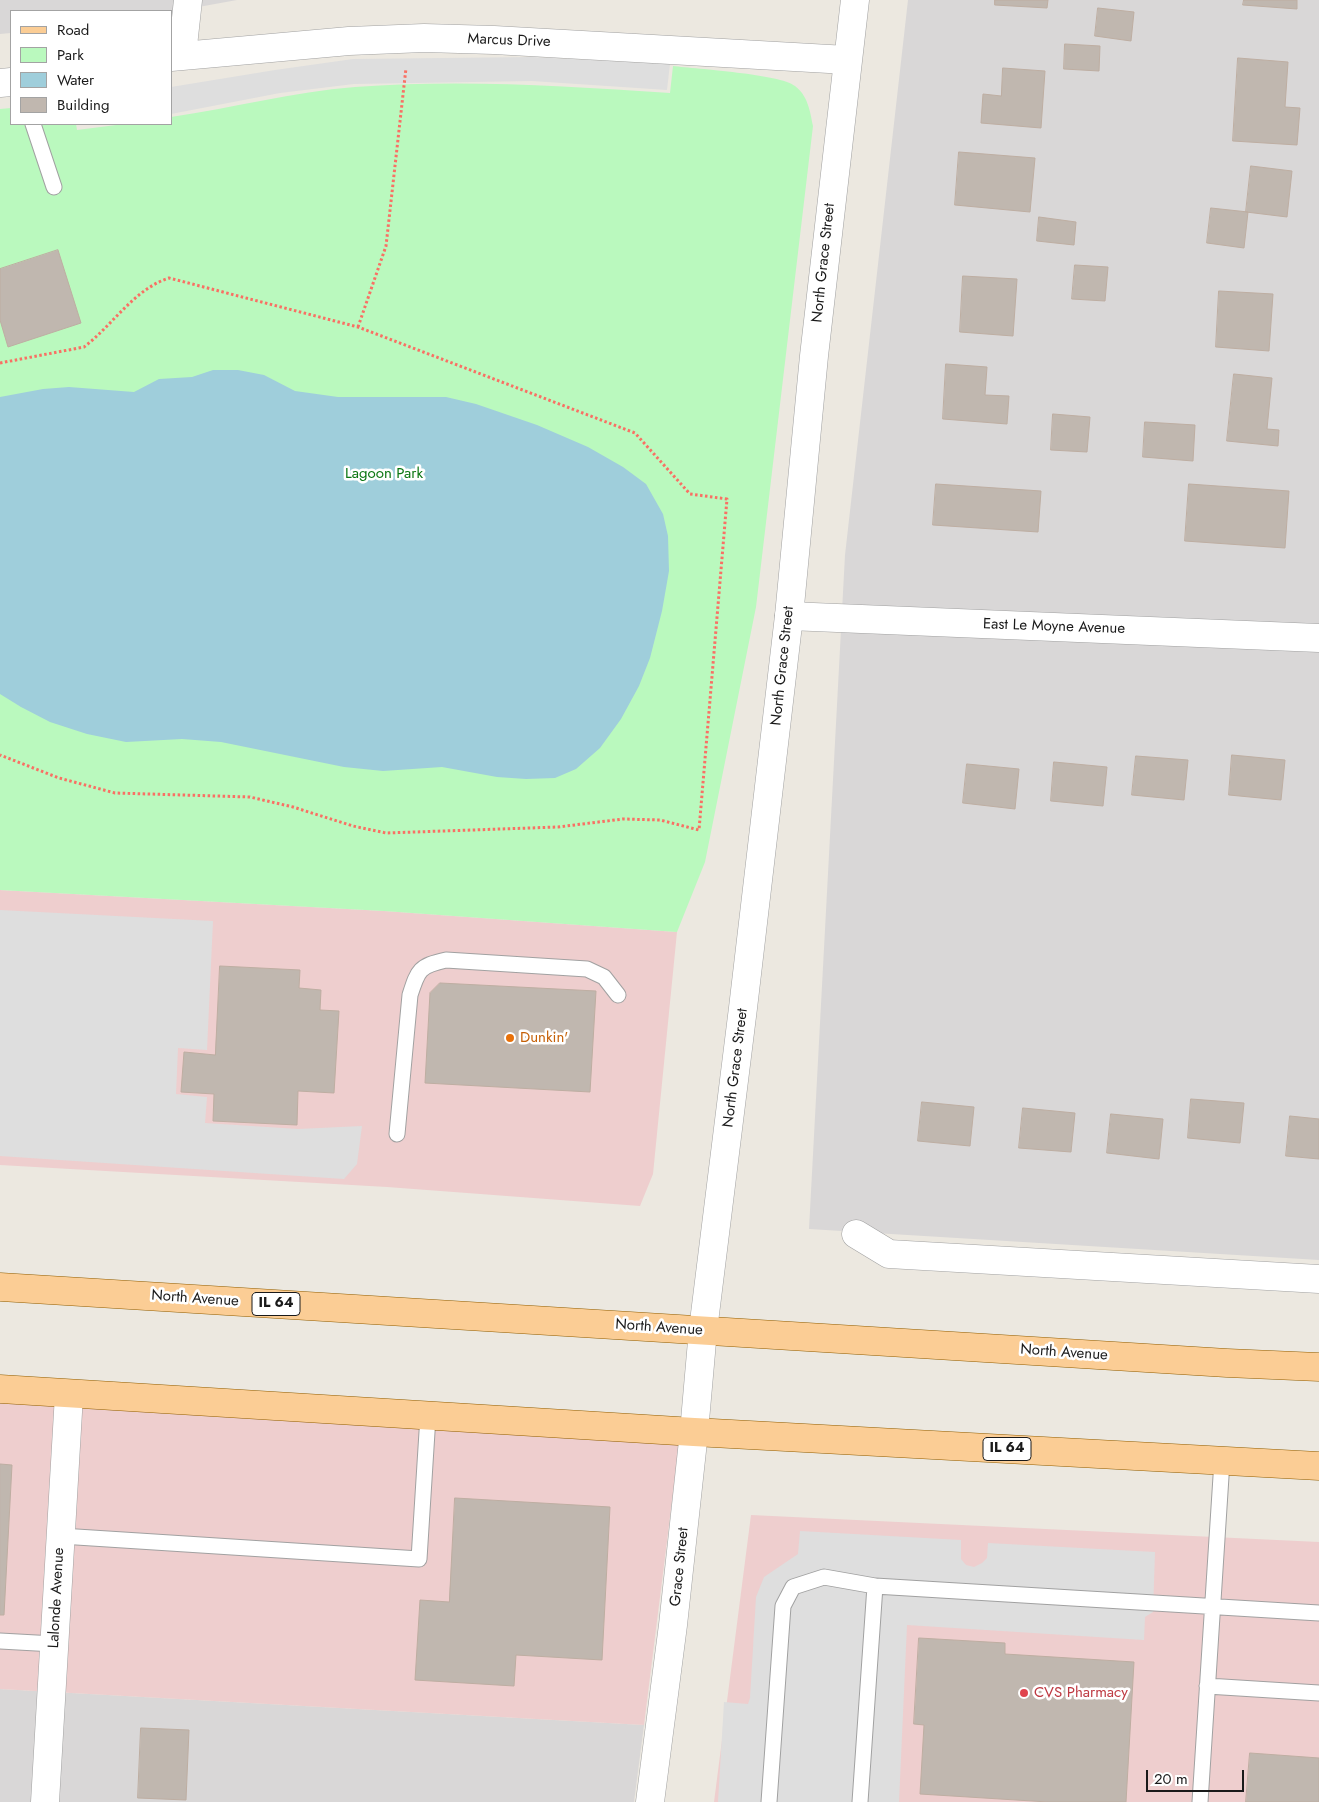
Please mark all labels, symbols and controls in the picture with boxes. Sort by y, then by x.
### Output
legend [10,10,172,125]
text: Road [57,19,89,41]
street label: Marcus Drive [467,31,551,51]
text: Park [57,44,84,66]
text: Water [57,69,94,91]
text: Building [57,94,109,116]
street label: North Grace Street [809,202,839,324]
park label: Lagoon Park [345,465,423,483]
street label: North Grace Street [768,605,798,727]
street label: East Le Moyne Avenue [983,616,1125,638]
street label: North Grace Street [720,1007,752,1129]
place label: Dunkin' [520,1029,568,1047]
marker: Dunkin' [504,1032,516,1044]
street label: North Avenue [151,1287,239,1311]
road number: IL 64 [252,1292,300,1316]
street label: North Avenue [615,1316,703,1340]
street label: North Avenue [1020,1341,1108,1365]
road number: IL 64 [983,1438,1031,1460]
street label: Grace Street [667,1527,693,1607]
street label: Lalonde Avenue [45,1547,69,1649]
place label: CVS Pharmacy [1034,1684,1128,1702]
marker: CVS Pharmacy [1018,1687,1030,1699]
scale bar [1149,1760,1246,1792]
text: 20 m [1154,1768,1188,1790]

